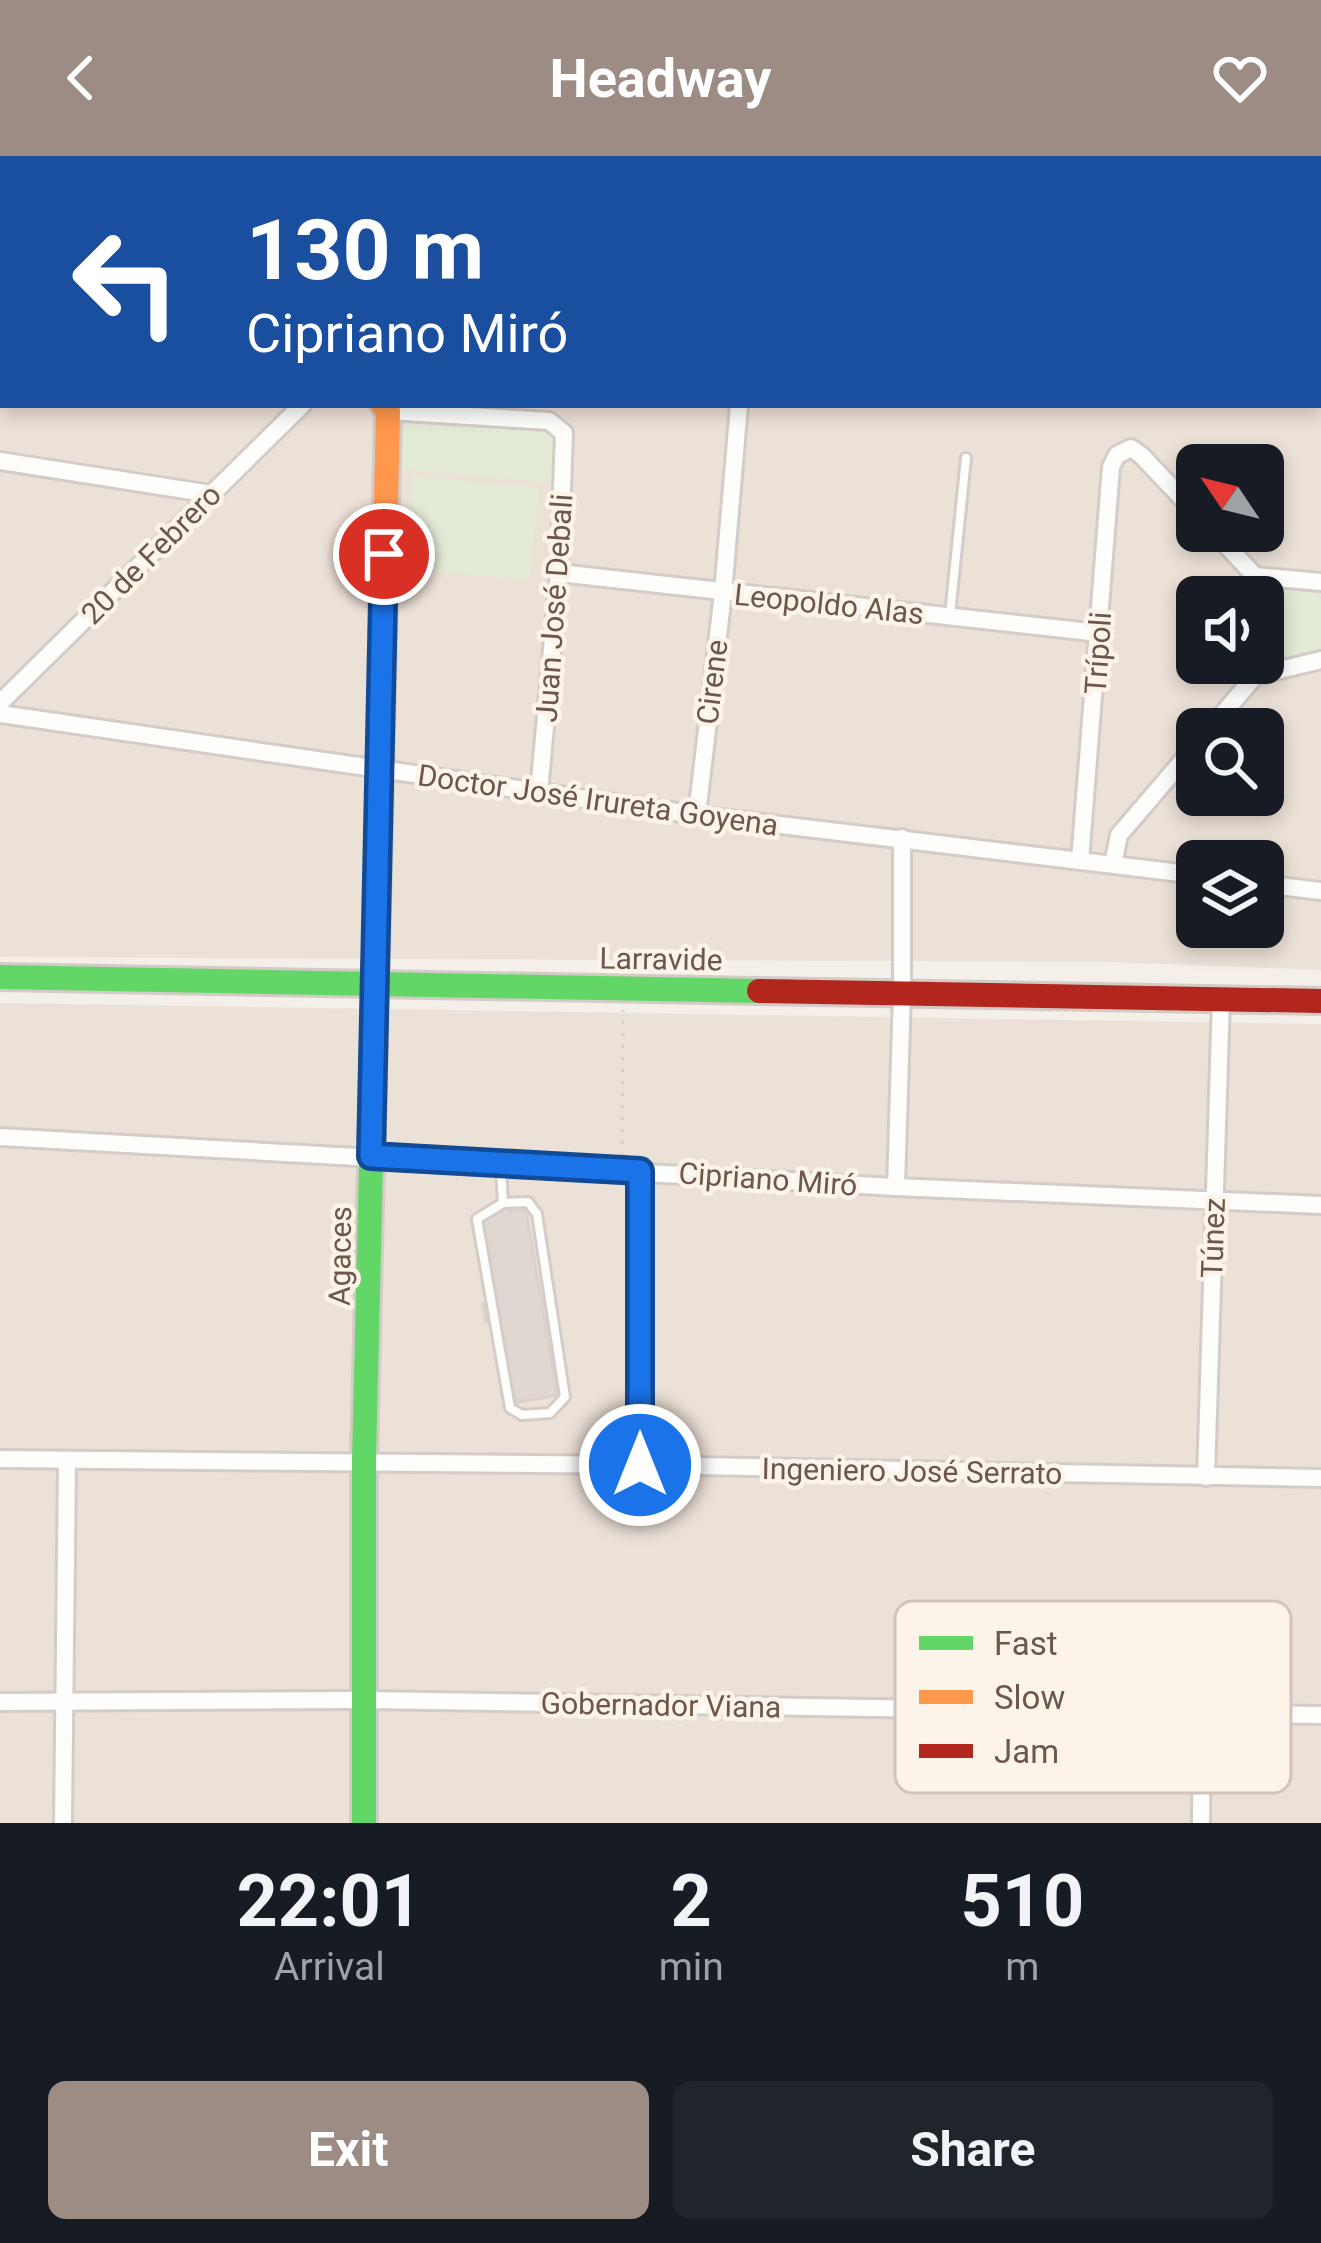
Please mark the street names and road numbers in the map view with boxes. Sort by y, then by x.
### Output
street label: 20 de Febrero [74,477,228,631]
street label: Juan José Debali [529,492,579,724]
street label: Leopoldo Alas [732,577,926,631]
street label: Trípoli [1078,610,1118,696]
street label: Cirene [689,638,735,726]
street label: Doctor José Irureta Goyena [416,757,780,843]
street label: Larravide [599,940,723,978]
street label: Cipriano Miró [677,1155,859,1203]
street label: Túnez [1194,1197,1232,1279]
street label: Agaces [322,1206,358,1306]
street label: Ingeniero José Serrato [761,1451,1063,1491]
street label: Gobernador Viana [540,1685,782,1725]

